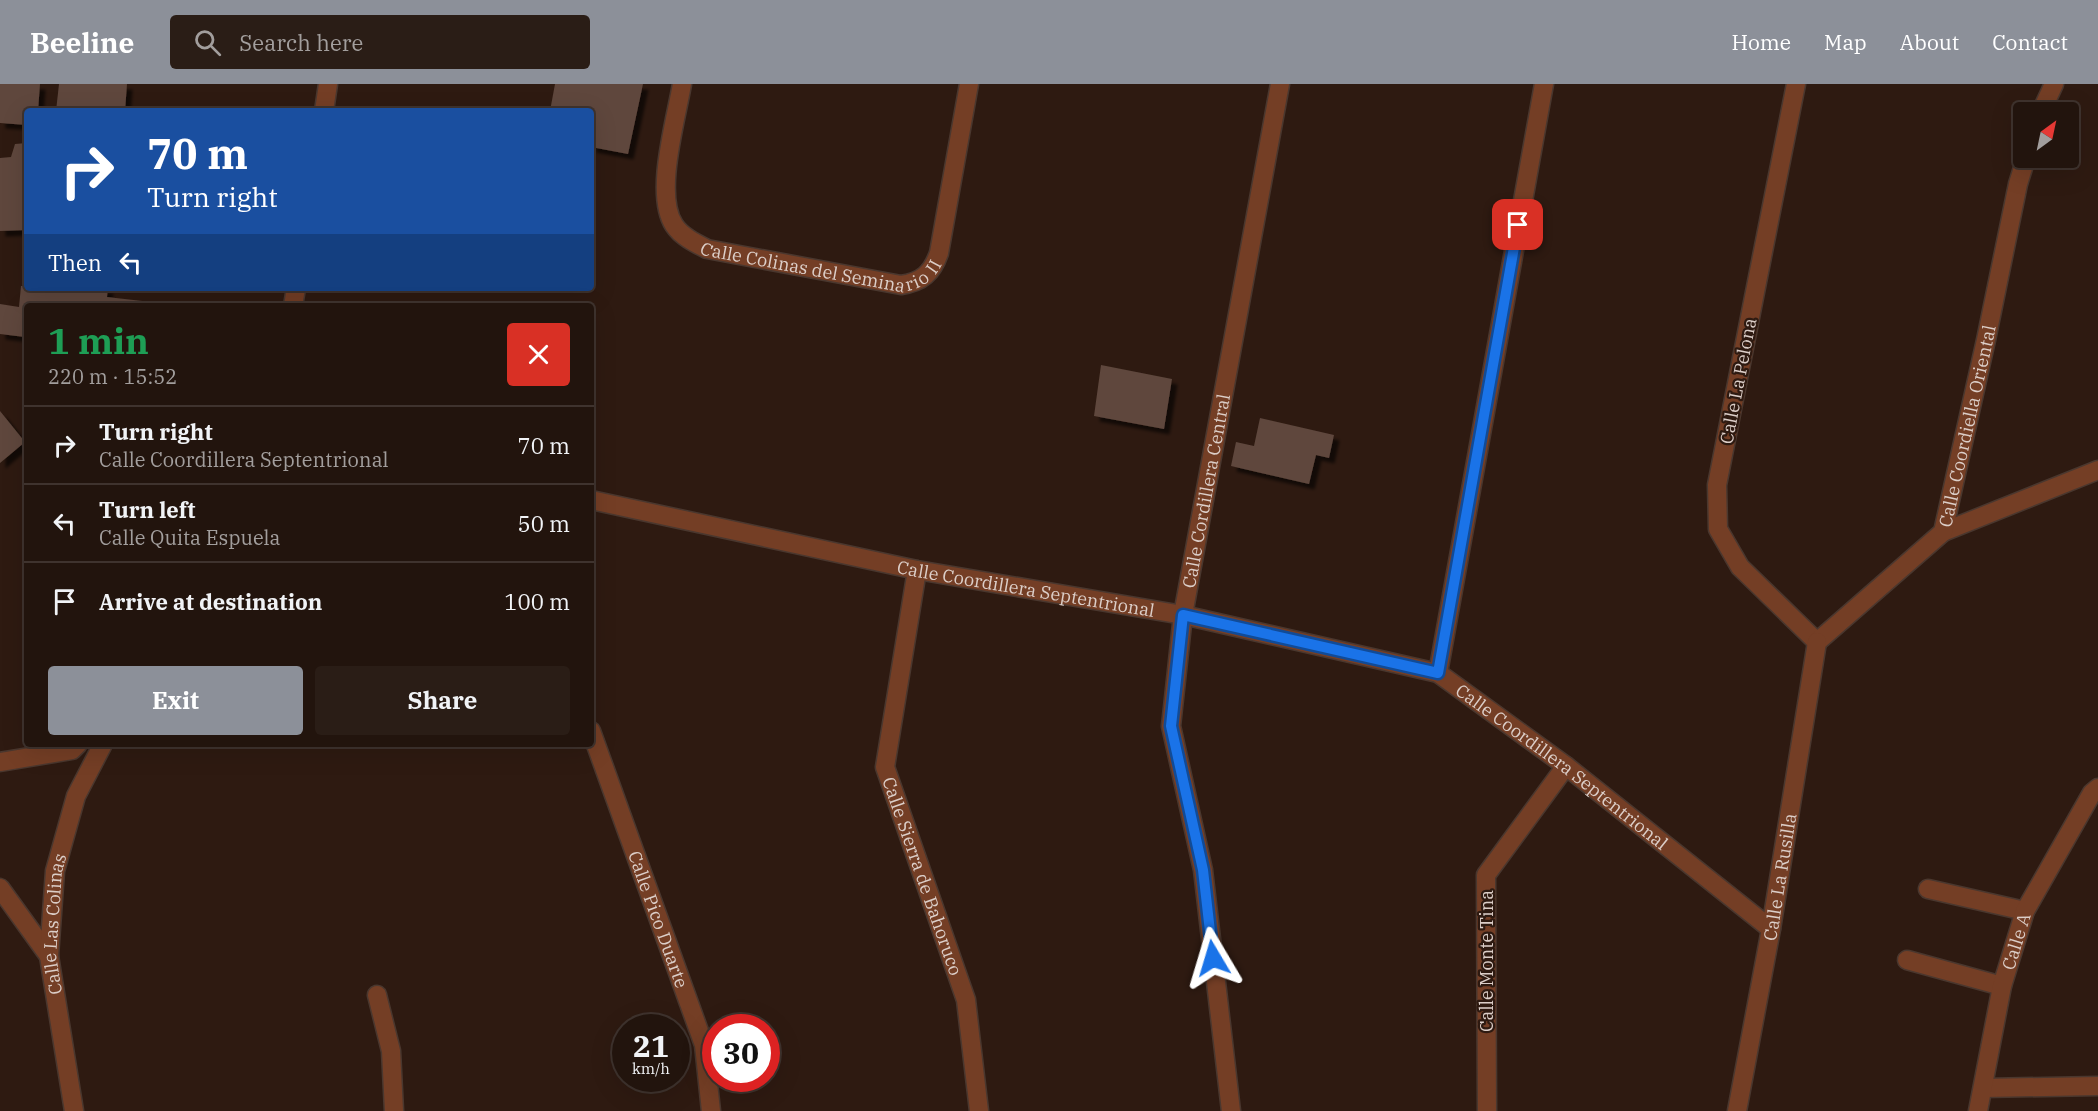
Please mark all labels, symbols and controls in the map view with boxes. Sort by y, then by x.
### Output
search box [170,15,590,69]
text: Beeline [30,24,134,61]
icon: search [191,26,224,59]
text: Search here [239,28,363,57]
text: Home [1731,28,1791,56]
text: Map [1824,28,1867,56]
text: About [1900,28,1959,56]
text: Contact [1992,28,2068,56]
north arrow [2013,102,2079,168]
map controls [2013,102,2079,168]
text: 70 m [147,126,248,181]
icon: right [48,132,126,210]
text: Turn right [147,179,278,214]
pin [1492,199,1543,250]
icon: arrive [1501,208,1534,241]
street label: Calle Colinas del Seminario II [693,233,941,263]
text: Calle Colinas del Seminario II [696,236,946,297]
icon: left [114,246,147,279]
text: Then [48,248,102,277]
street label: Calle La Pelona [1714,316,1762,446]
text: 1 min [48,317,149,364]
button: close [507,323,570,386]
street label: Calle Coordiella Oriental [1933,323,2000,529]
text: 220 m · 15:52 [48,363,177,390]
street label: Calle Cordillera Central [1177,392,1235,590]
text: Turn right [99,417,213,446]
icon: right [48,429,81,462]
text: 70 m [518,431,570,460]
text: Calle Coordillera Septentrional [99,446,389,473]
text: Turn left [99,495,195,524]
icon: left [48,507,81,540]
text: 50 m [518,509,570,538]
text: Calle Quita Espuela [99,524,281,551]
street label: Calle Coordillera Septentrional [895,555,1157,622]
icon: arrive [48,585,81,618]
text: Arrive at destination [99,587,322,616]
text: 100 m [504,587,570,616]
button: Exit [48,666,303,735]
button: Share [315,666,570,735]
street label: Calle Coordillera Septentrional [1451,678,1673,854]
street label: Calle Sierra de Bahoruco [878,774,968,978]
street label: Calle La Rusilla [1758,811,1801,943]
street label: Calle Pico Duarte [623,847,694,991]
street label: Calle Las Colinas [37,851,71,997]
street label: Calle Monte Tina [1475,890,1498,1032]
street label: Calle A [1996,909,2035,973]
position arrow [1181,926,1245,990]
speed limit sign: 30 [702,1014,780,1092]
text: 21 [633,1026,669,1065]
text: km/h [632,1059,670,1078]

